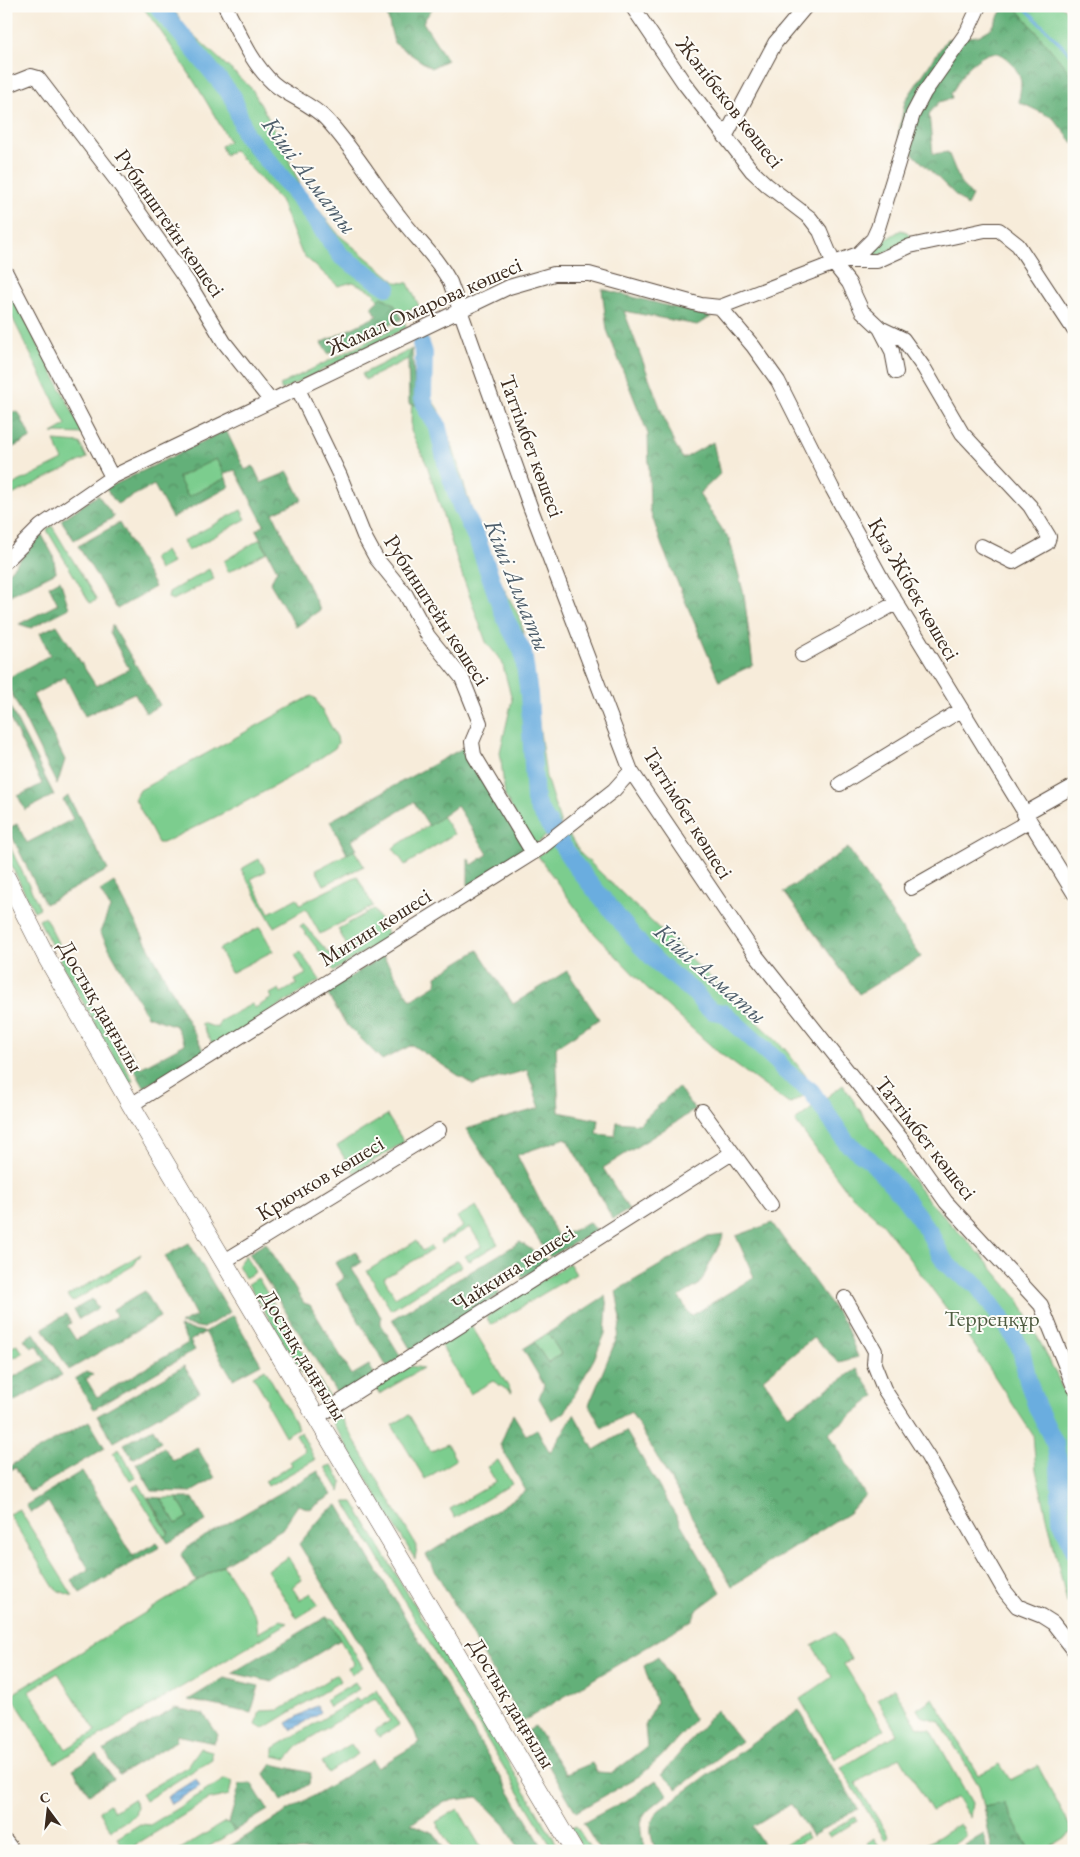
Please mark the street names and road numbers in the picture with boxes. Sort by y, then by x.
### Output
street label: Жәнібеков көшесі [669,29,791,174]
street label: Рубинштейн көшесі [108,143,232,303]
street label: Жамал Омарова көшесі [321,250,526,363]
street label: Таттімбет көшесі [493,371,571,521]
street label: Қыз Жібек көшесі [861,512,967,666]
street label: Рубинштейн көшесі [377,529,497,691]
street label: Таттімбет көшесі [636,742,740,884]
street label: Митин көшесі [314,881,436,973]
street label: Достық даңғылы [51,935,151,1077]
street label: Таттімбет көшесі [868,1070,984,1206]
street label: Крючков көшесі [251,1129,389,1227]
street label: Чайкина көшесі [446,1217,580,1319]
street label: Достық даңғылы [253,1284,355,1426]
street label: Достық даңғылы [461,1632,563,1774]

